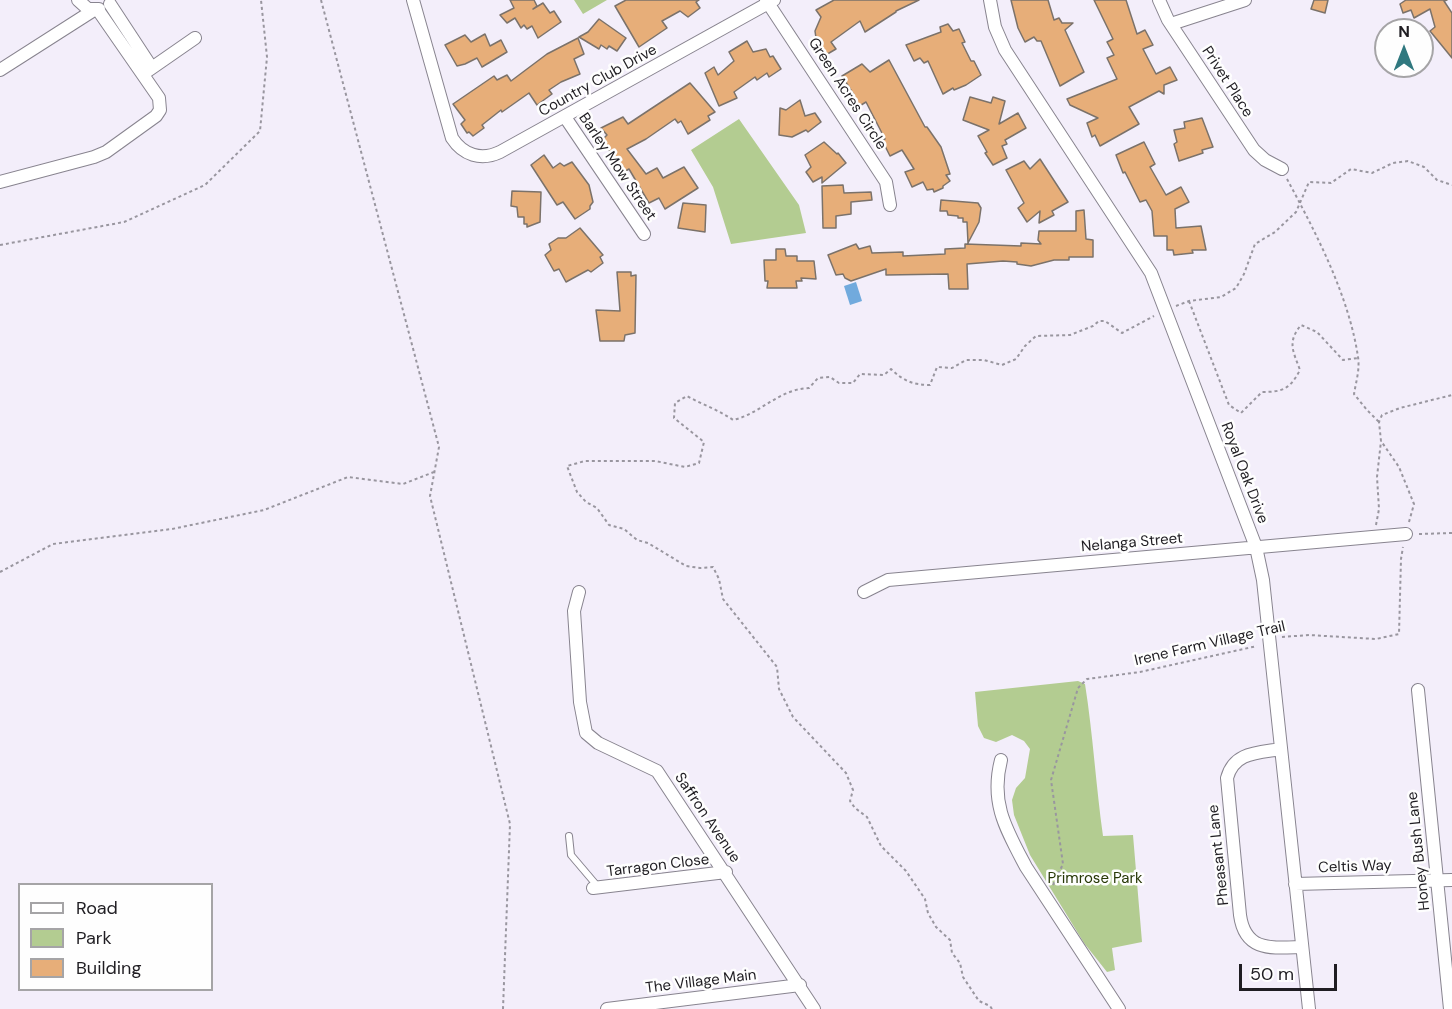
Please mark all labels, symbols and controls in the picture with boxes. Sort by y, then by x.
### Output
north arrow [1374,18,1434,78]
text: N [1398,21,1410,42]
street label: Green Acres Circle [804,35,890,153]
street label: Country Club Drive [536,41,660,121]
street label: Privet Place [1197,43,1257,121]
street label: Barley Mow Street [574,110,660,224]
street label: Royal Oak Drive [1216,420,1272,526]
street label: Nelanga Street [1080,530,1184,556]
street label: Irene Farm Village Trail [1133,618,1287,670]
street label: Saffron Avenue [670,770,744,866]
street label: Honey Bush Lane [1404,791,1434,911]
street label: Pheasant Lane [1205,804,1233,906]
street label: Tarragon Close [606,851,710,881]
street label: Celtis Way [1318,857,1392,877]
park label: Primrose Park [1047,870,1143,888]
legend [18,883,213,991]
text: Road [76,896,118,920]
text: Park [76,926,112,950]
scale bar [1242,952,1340,990]
text: Building [76,956,141,980]
text: 50 m [1250,962,1294,986]
street label: The Village Main [645,966,757,998]

